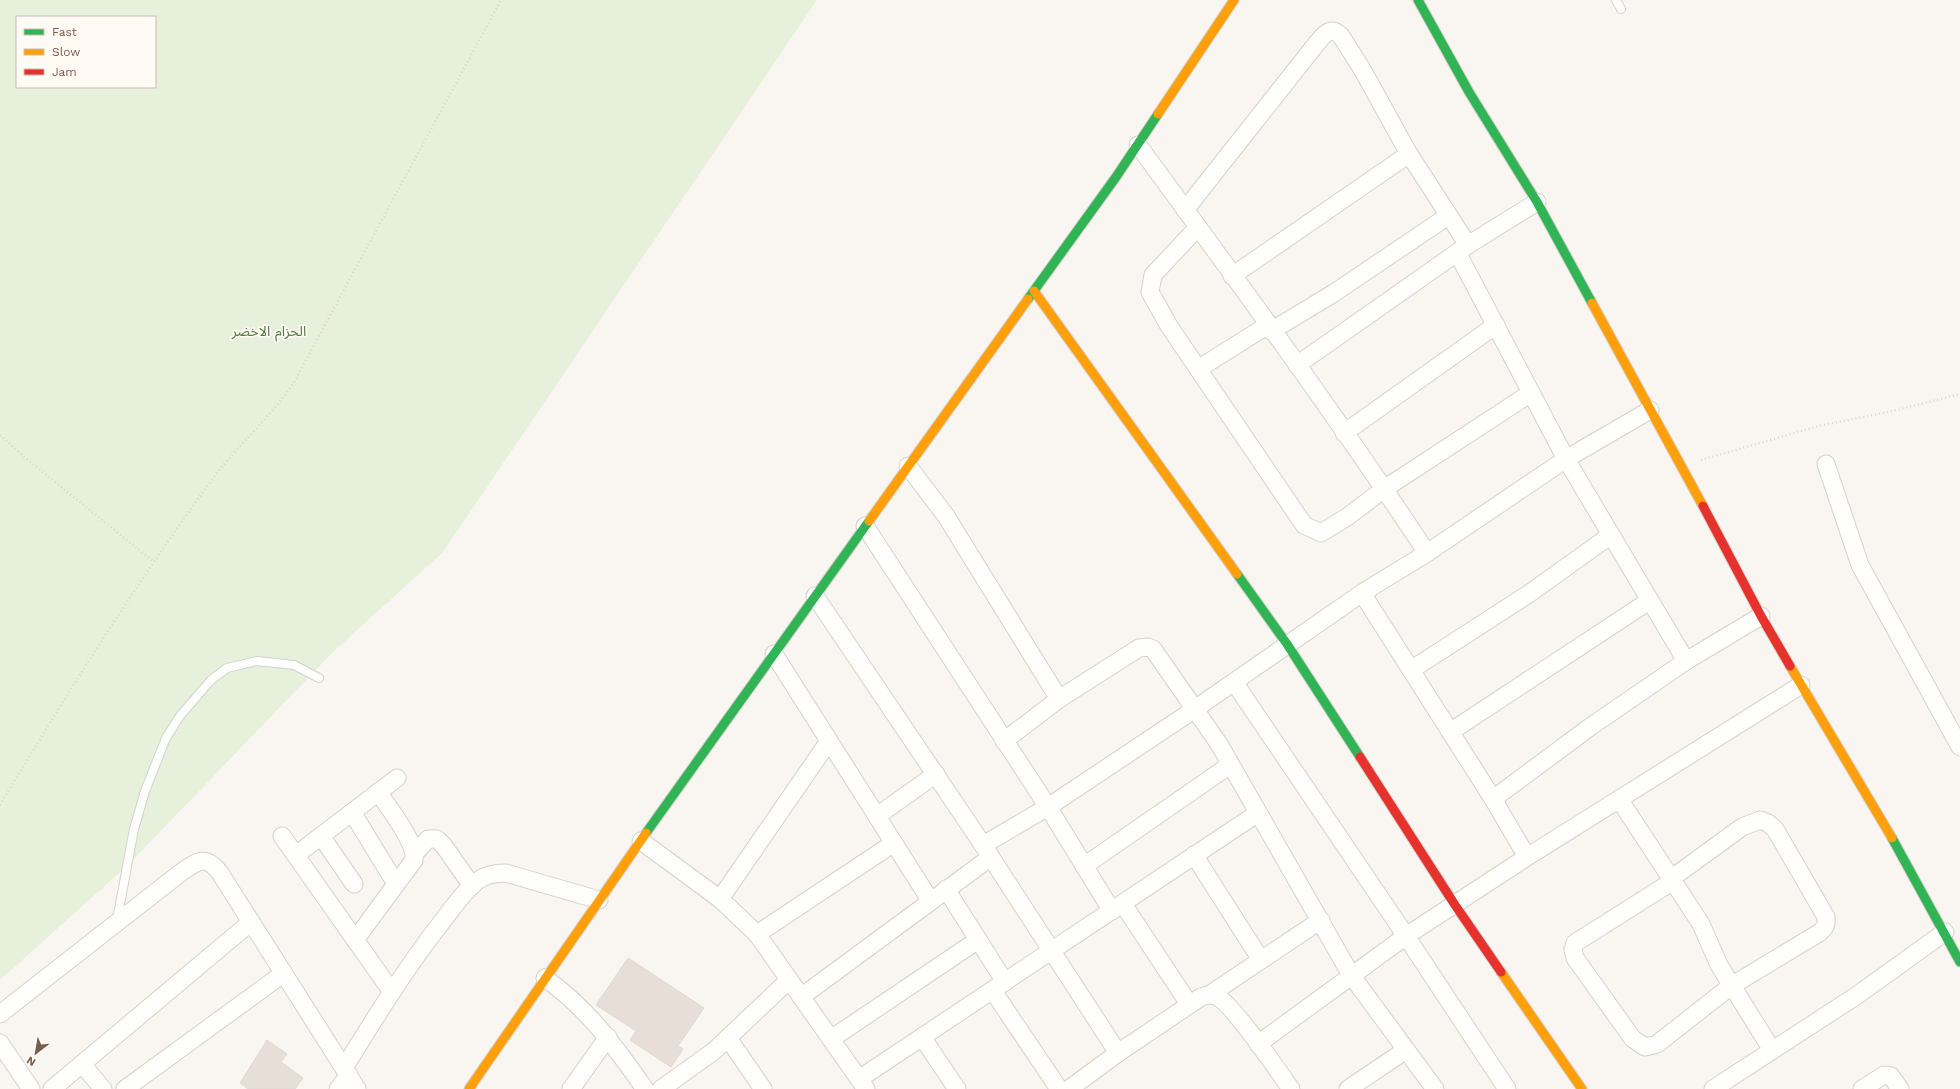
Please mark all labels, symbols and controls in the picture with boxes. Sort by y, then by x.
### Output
legend [16,16,156,88]
text: Fast [52,25,77,39]
text: Slow [52,45,80,59]
text: Jam [52,65,77,79]
park label: الحزام الاخضر [231,323,306,342]
north arrow [16,1033,56,1073]
text: N [24,1053,38,1069]

